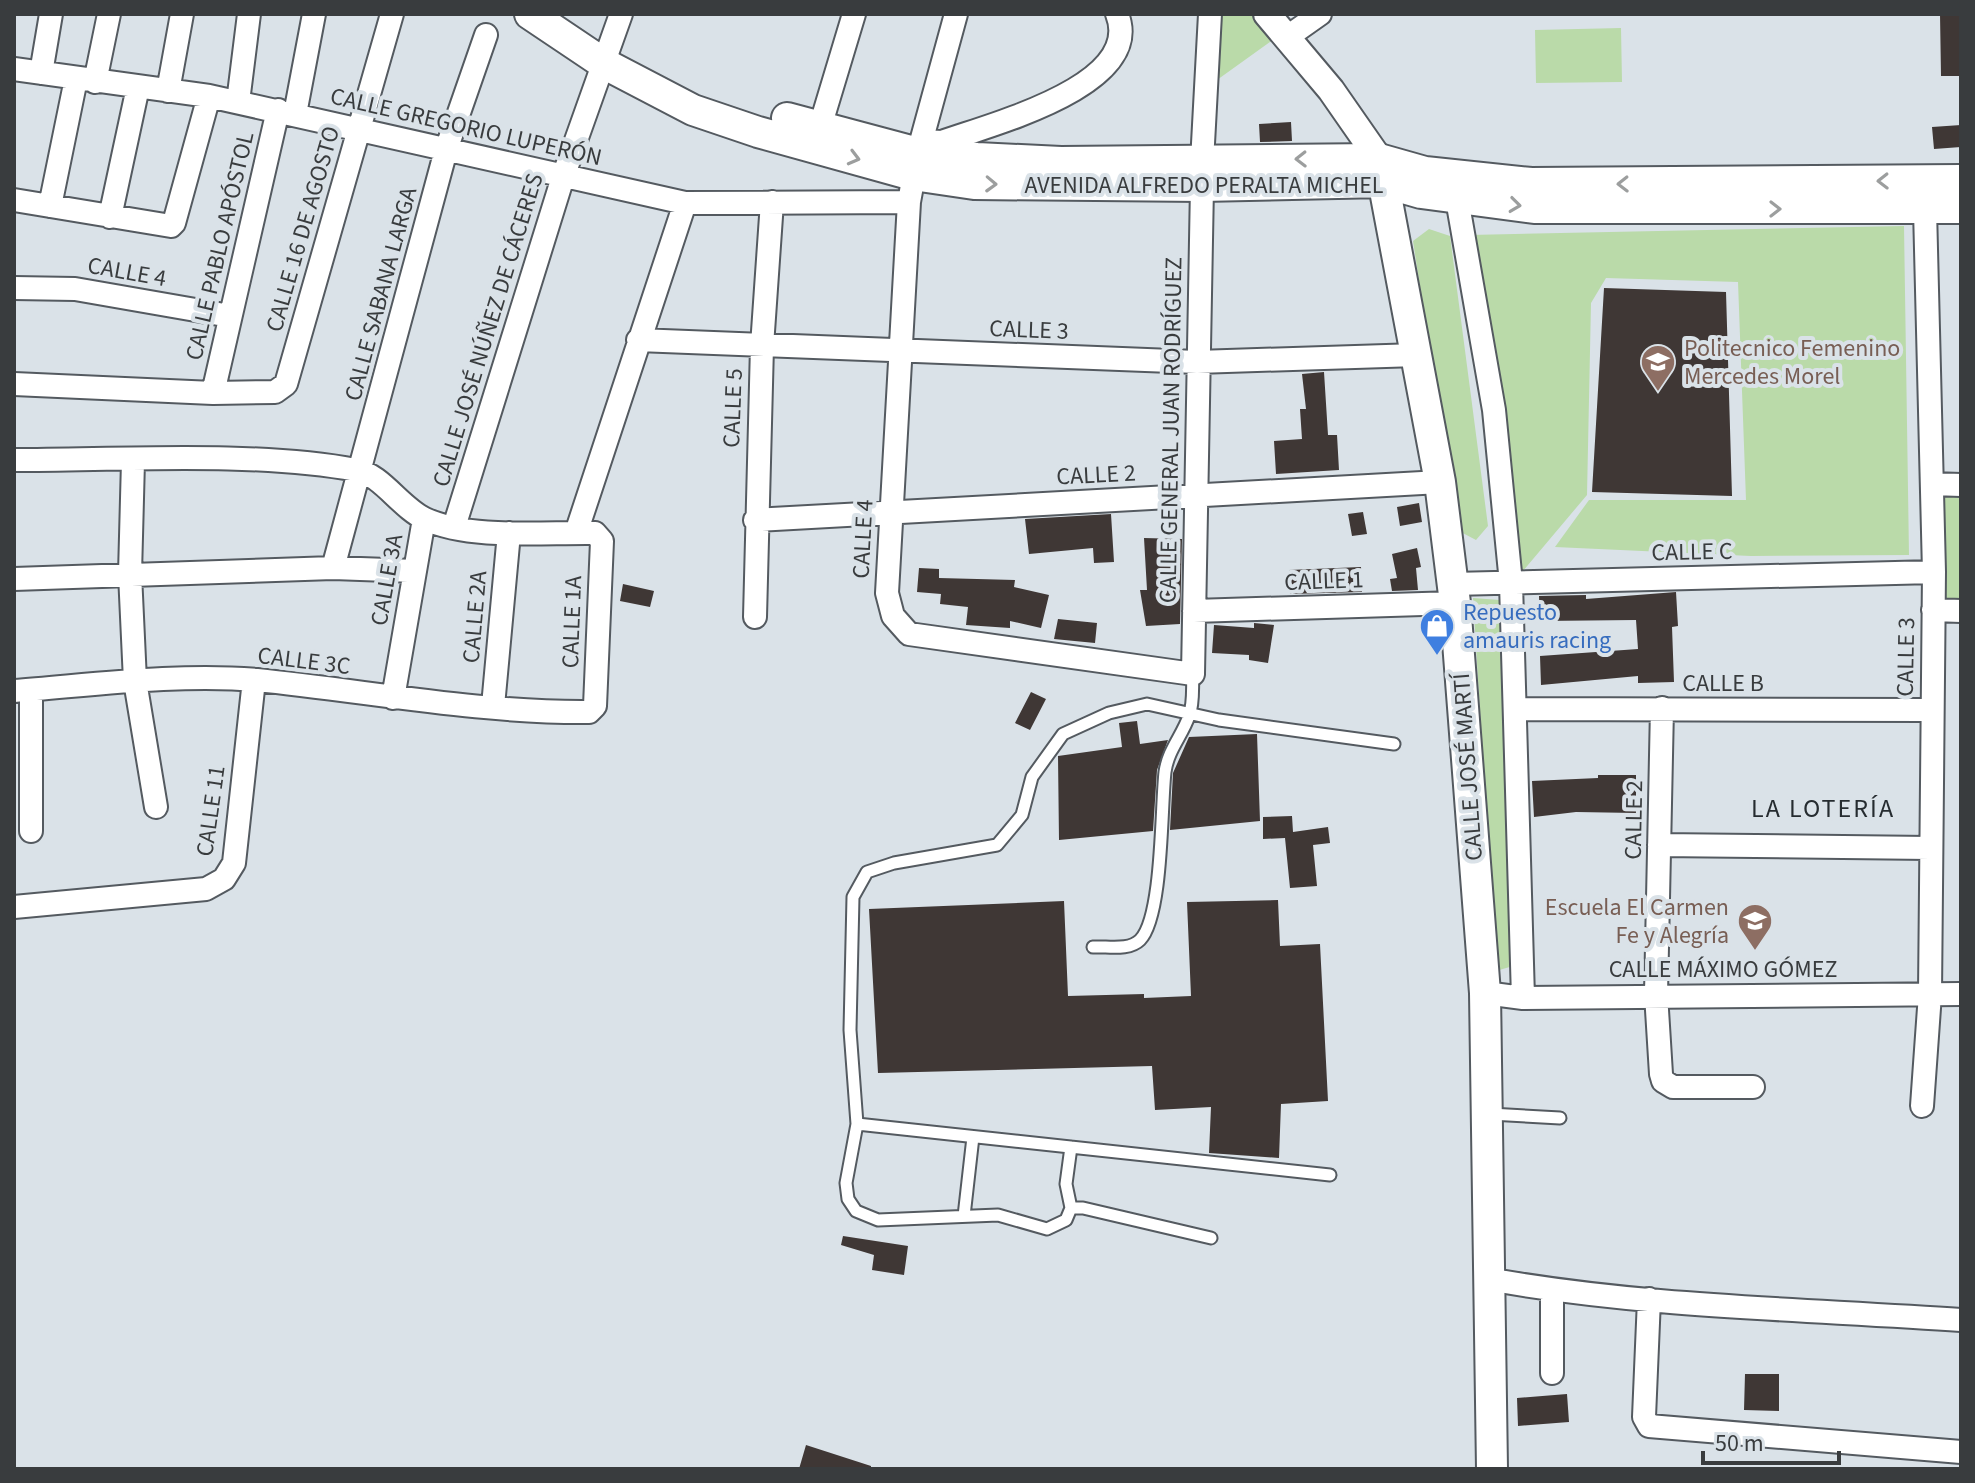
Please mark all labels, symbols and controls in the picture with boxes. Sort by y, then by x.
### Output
street label: CALLE GREGORIO LUPERÓN [327,79,605,175]
street label: CALLE 16 DE AGOSTO [257,122,349,336]
street label: CALLE PABLO APÓSTOL [177,128,263,364]
one-way arrow [847,149,861,166]
one-way arrow [1294,150,1307,168]
street label: AVENIDA ALFREDO PERALTA MICHEL [1024,168,1384,203]
street label: CALLE JOSÉ NÚÑEZ DE CÁCERES [424,169,552,491]
one-way arrow [1876,173,1889,190]
one-way arrow [985,175,998,193]
one-way arrow [1616,175,1629,193]
street label: CALLE SABANA LARGA [336,183,426,405]
one-way arrow [1509,197,1522,214]
one-way arrow [1769,200,1782,218]
street label: CALLE 4 [85,248,169,296]
street label: CALLE GENERAL JUAN RODRÍGUEZ [1150,257,1192,603]
street label: CALLE 3 [989,311,1069,349]
place label: Politecnico Femenino Mercedes Morel [1684,331,1900,394]
school or university icon: Politecnico Femenino Mercedes Morel [1639,343,1677,393]
street label: CALLE 5 [714,368,752,448]
street label: CALLE 2 [1055,455,1137,495]
street label: CALLE 4 [843,498,883,580]
street label: CALLE 3A [362,531,412,629]
street label: CALLE C [1651,534,1733,570]
street label: CALLE 1 [1284,562,1364,600]
street label: CALLE 2A [454,569,496,665]
street label: CALLE 1A [553,575,591,669]
place label: Repuesto amauris racing [1463,595,1611,658]
shop icon: Repuesto amauris racing [1418,607,1456,657]
street label: CALLE 3 [1888,617,1924,697]
street label: CALLE 3C [256,638,352,684]
street label: CALLE B [1682,666,1764,701]
street label: CALLE JOSÉ MARTÍ [1444,670,1492,862]
street label: CALLE 11 [187,763,235,859]
street label: CALLE 2 [1616,780,1652,860]
district label: LA LOTERÍA [1751,790,1895,827]
place label: Escuela El Carmen Fe y Alegría [1545,890,1729,953]
school or university icon: Escuela El Carmen Fe y Alegría [1736,902,1774,952]
street label: CALLE MÁXIMO GÓMEZ [1609,952,1837,987]
scale bar [1703,1415,1839,1465]
text: 50 m [1715,1426,1764,1461]

